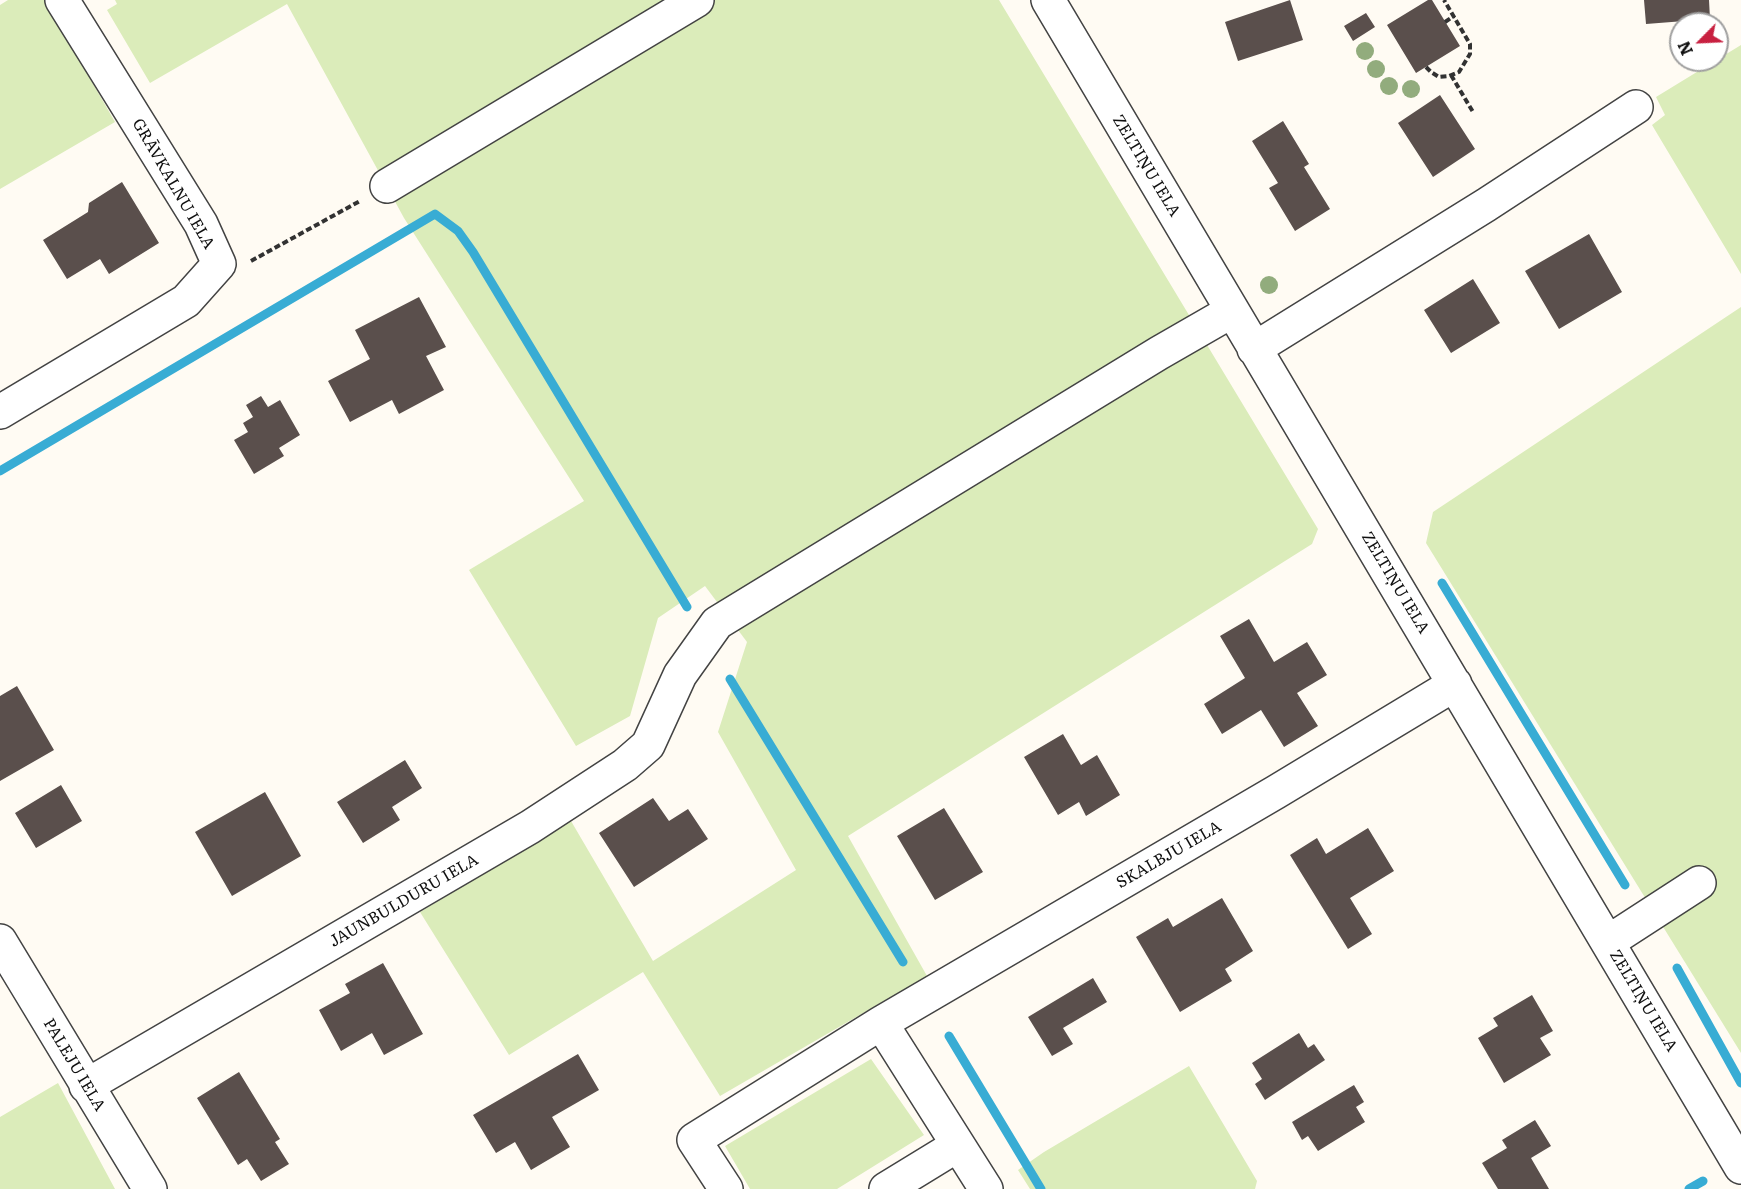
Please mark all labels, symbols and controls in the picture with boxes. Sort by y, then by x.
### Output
north arrow [1669,12,1729,72]
text: N [1671,37,1698,60]
street label: ZELTIŅU IELA [1108,112,1184,220]
street label: GRĀVKALNU IELA [128,115,218,253]
street label: ZELTIŅU IELA [1357,529,1433,637]
street label: SKALBJU IELA [1113,817,1225,893]
street label: JAUNBULDURU IELA [326,850,482,952]
street label: ZELTIŅU IELA [1605,947,1681,1055]
street label: PALEJU IELA [39,1015,109,1115]

